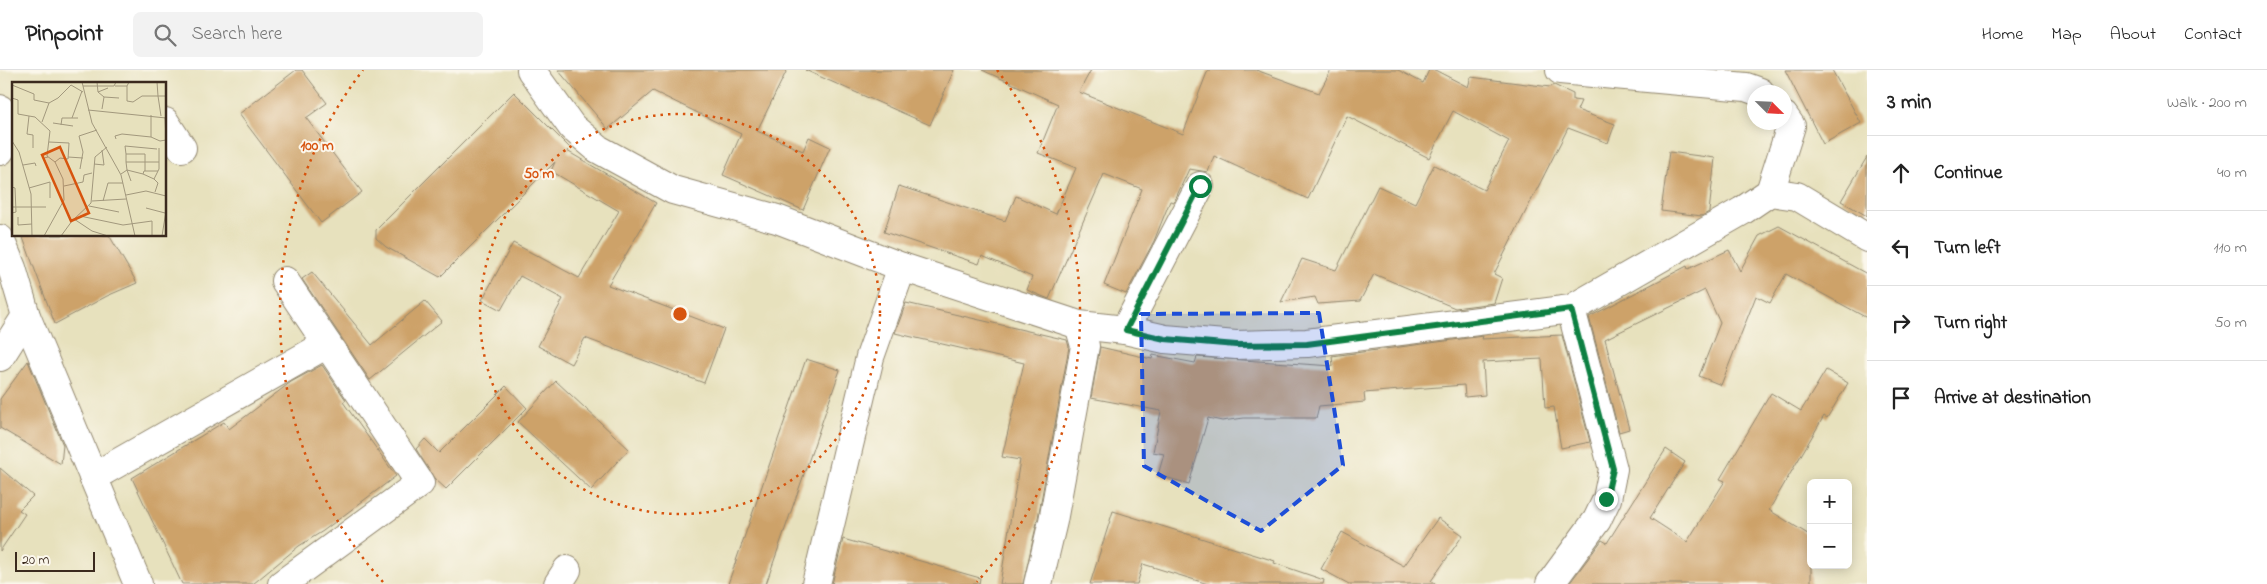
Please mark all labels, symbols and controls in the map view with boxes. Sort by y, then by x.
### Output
search box [133,12,483,57]
text: Pinpoint [25,17,103,52]
icon: search [151,21,179,49]
text: Search here [191,21,282,48]
text: Home [1982,22,2023,48]
text: Map [2051,22,2082,48]
text: About [2110,22,2156,48]
text: Contact [2184,22,2242,48]
inset map [12,82,166,236]
north arrow [1747,85,1792,130]
text: 3 min [1887,88,1931,118]
text: Walk · 200 m [2167,91,2247,115]
text: 100 m [300,135,334,157]
icon: ahead [1887,159,1915,187]
text: Continue [1934,160,2002,187]
text: 40 m [2217,161,2247,185]
text: 50 m [524,163,555,185]
route start [1189,175,1212,198]
icon: left [1887,234,1915,262]
text: Turn left [1934,235,2001,262]
text: 110 m [2213,236,2247,260]
centre of rings [671,305,689,323]
icon: right [1887,309,1915,337]
text: Turn right [1934,310,2007,337]
text: 50 m [2215,311,2247,335]
icon: arrive [1887,384,1915,412]
text: Arrive at destination [1934,385,2091,412]
map controls [1807,479,1852,569]
button: + [1807,479,1852,524]
route end [1595,488,1618,511]
button: − [1807,524,1852,569]
scale bar [15,549,95,572]
text: 20 m [22,550,49,571]

